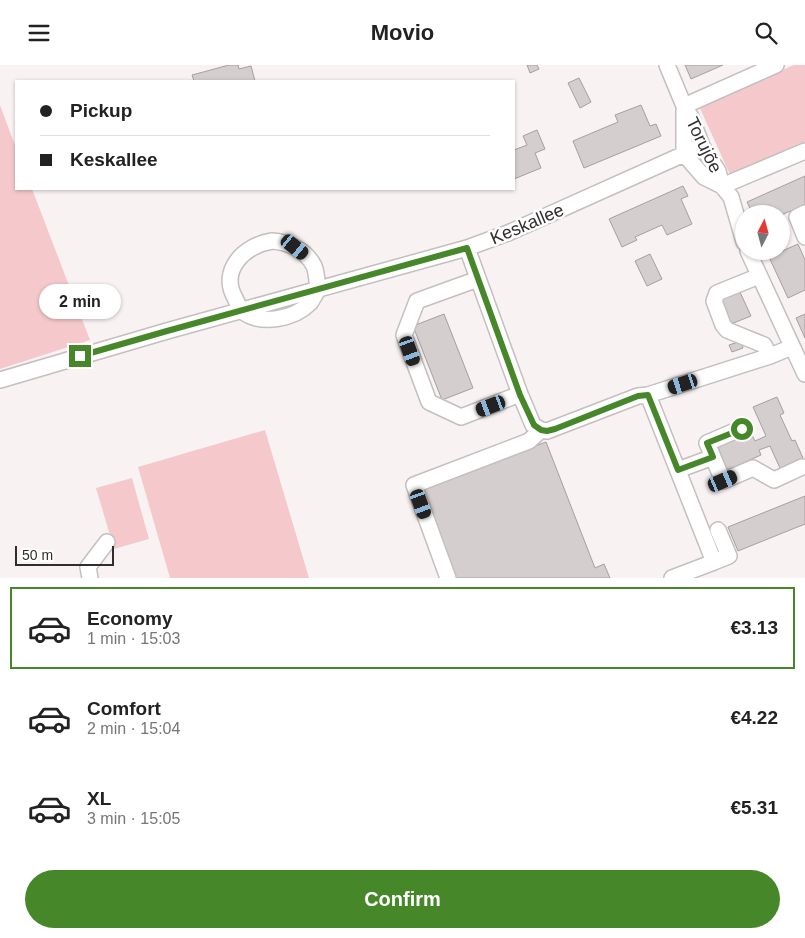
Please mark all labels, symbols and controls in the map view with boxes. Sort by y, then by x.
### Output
icon: menu [25,19,53,47]
icon: search [752,19,780,47]
text: Movio [371,20,434,45]
text: Pickup [70,100,132,121]
street label: Torujõe [682,114,726,176]
text: Keskallee [70,149,158,170]
street label: Keskallee [487,200,567,248]
north arrow [735,205,790,260]
map controls [735,205,790,260]
car [278,232,311,262]
callout: 2 min [39,283,121,319]
text: 2 min [59,293,101,310]
car [397,334,422,368]
route end [69,345,91,367]
car [666,372,699,396]
car [474,394,507,418]
route start [731,418,753,440]
car [706,468,739,494]
car [408,487,433,521]
scale bar [15,543,114,566]
text: 50 m [22,547,53,563]
icon: car [27,606,72,651]
text: Economy [87,608,173,629]
text: €3.13 [730,617,778,638]
text: 1 min · 15:03 [87,630,180,647]
icon: car [27,696,72,741]
text: Comfort [87,698,161,719]
text: €4.22 [730,707,778,728]
text: 2 min · 15:04 [87,720,180,737]
icon: car [27,786,72,831]
text: XL [87,788,111,809]
text: €5.31 [730,797,778,818]
text: 3 min · 15:05 [87,810,180,827]
button: Confirm [25,870,780,928]

